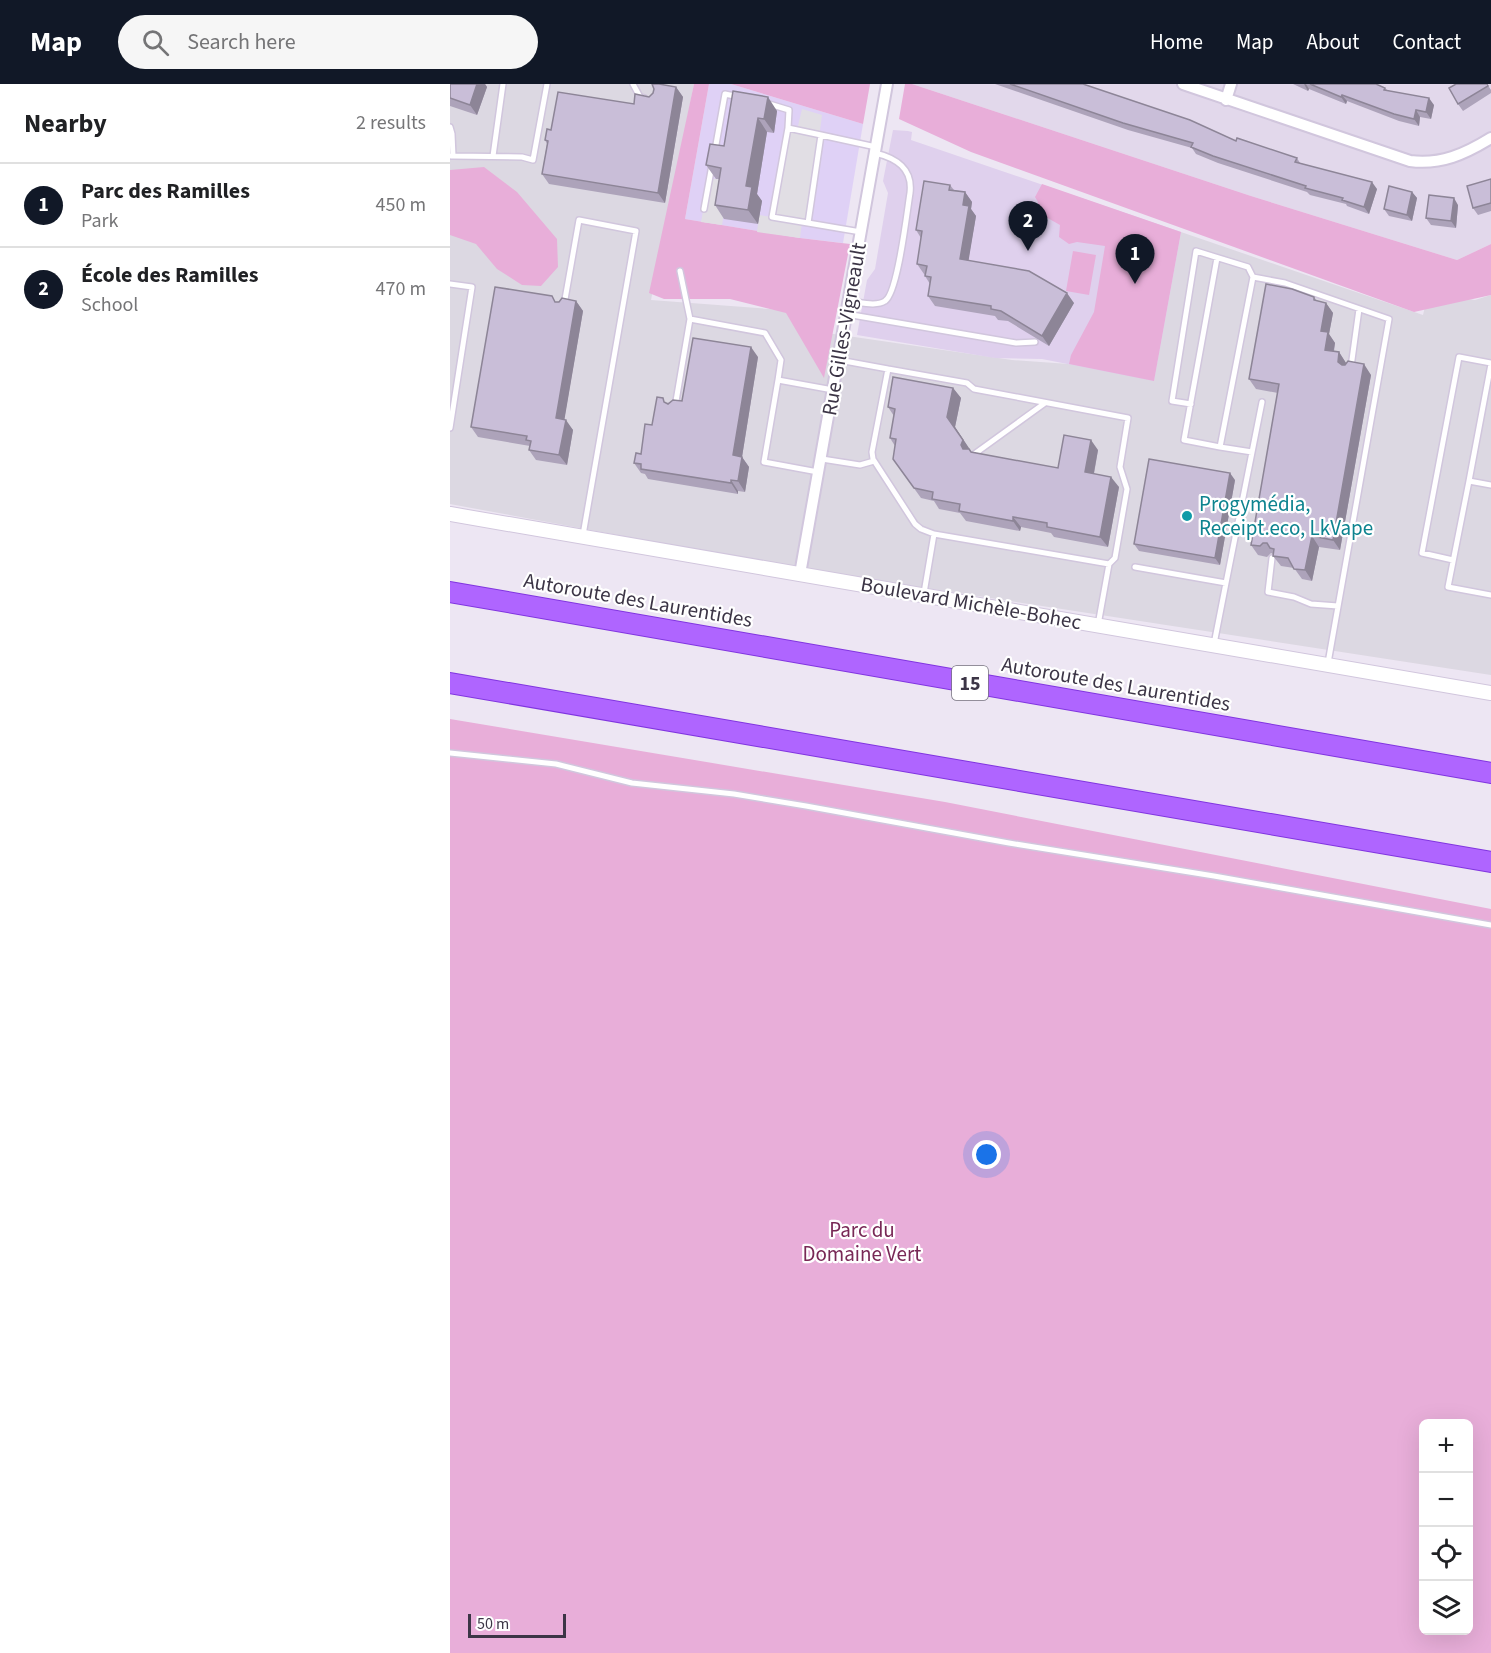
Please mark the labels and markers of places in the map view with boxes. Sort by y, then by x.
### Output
pin: 2 [1008,202,1048,251]
pin: 1 [1116,234,1154,284]
place label: Progymédia, Receipt.eco, LkVape [1199,489,1373,543]
marker: Progymédia, Receipt.eco, LkVape [1180,509,1194,523]

